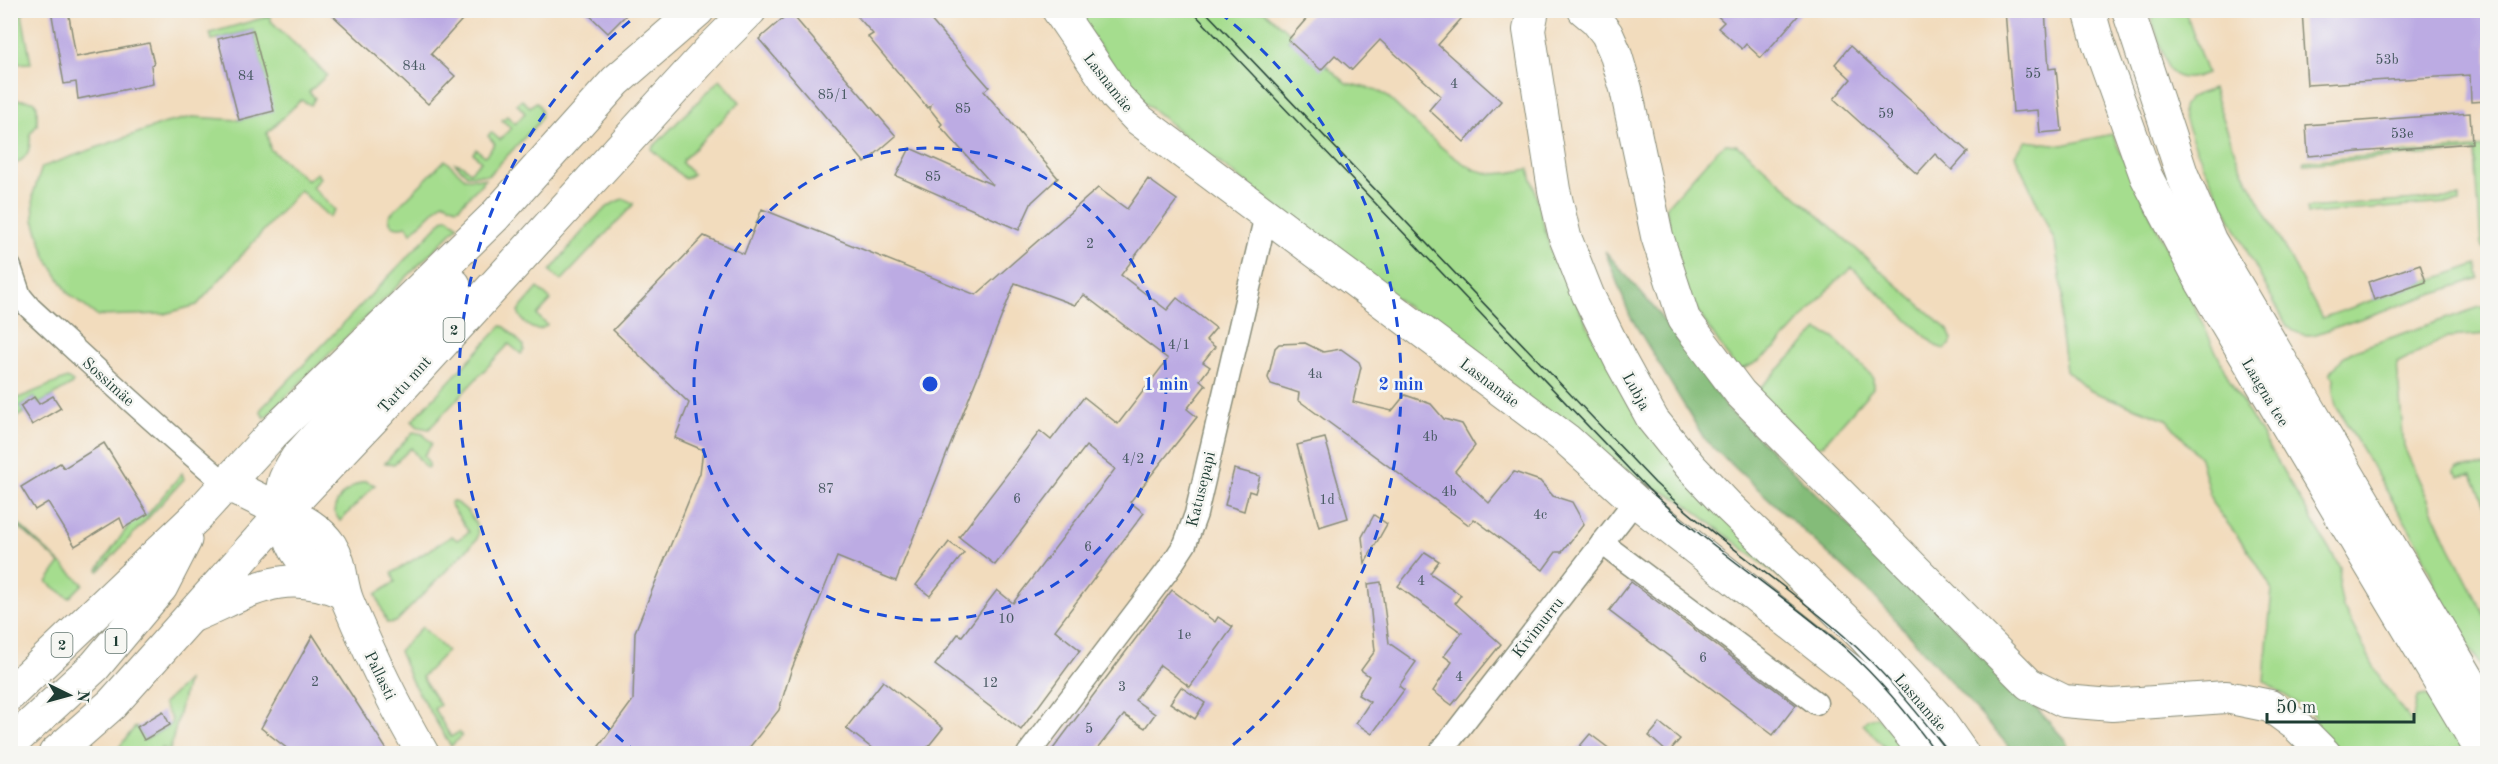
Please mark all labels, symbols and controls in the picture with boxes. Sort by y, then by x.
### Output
street label: Lasnamäe [1080,51,1135,116]
house number: 53b [2375,53,2399,67]
house number: 84a [402,59,426,73]
house number: 55 [2025,67,2041,81]
house number: 84 [238,69,254,83]
house number: 4 [1450,77,1458,91]
house number: 85/1 [818,88,848,102]
house number: 85 [955,102,971,116]
house number: 59 [1878,107,1894,121]
house number: 53e [2391,127,2413,141]
house number: 85 [925,170,941,184]
house number: 2 [1086,237,1094,251]
road number: 2 [444,318,464,342]
house number: 4/1 [1168,338,1190,352]
street label: Tartu mnt [376,353,435,417]
street label: Sossimäe [79,355,137,410]
street label: Lasnamäe [1456,356,1522,411]
street label: Laagna tee [2238,356,2291,430]
house number: 4a [1307,367,1323,381]
street label: Lubja [1618,370,1652,414]
centre of rings [920,374,940,394]
text: 1 min [1143,376,1189,394]
text: 2 min [1378,376,1424,394]
house number: 4b [1422,430,1438,444]
street label: Katusepapi [1185,450,1219,529]
house number: 4/2 [1122,452,1144,466]
house number: 87 [818,482,834,496]
house number: 4b [1441,485,1457,499]
house number: 6 [1013,492,1021,506]
house number: 1d [1319,493,1335,507]
house number: 4c [1533,508,1547,522]
house number: 6 [1084,540,1092,554]
house number: 4 [1417,574,1425,588]
street label: Kivimurru [1510,595,1567,662]
house number: 10 [998,612,1014,626]
house number: 1e [1177,628,1191,642]
road number: 1 [106,629,126,653]
road number: 2 [52,633,72,657]
street label: Pallasti [361,649,398,703]
house number: 6 [1699,651,1707,665]
north arrow [39,665,99,725]
house number: 4 [1455,670,1463,684]
street label: Lasnamäe [1890,672,1949,735]
house number: 2 [311,675,319,689]
house number: 12 [982,676,998,690]
house number: 3 [1118,680,1126,694]
scale bar [2267,686,2414,724]
text: N [73,689,90,704]
text: 50 m [2276,699,2316,717]
house number: 5 [1085,722,1093,736]

